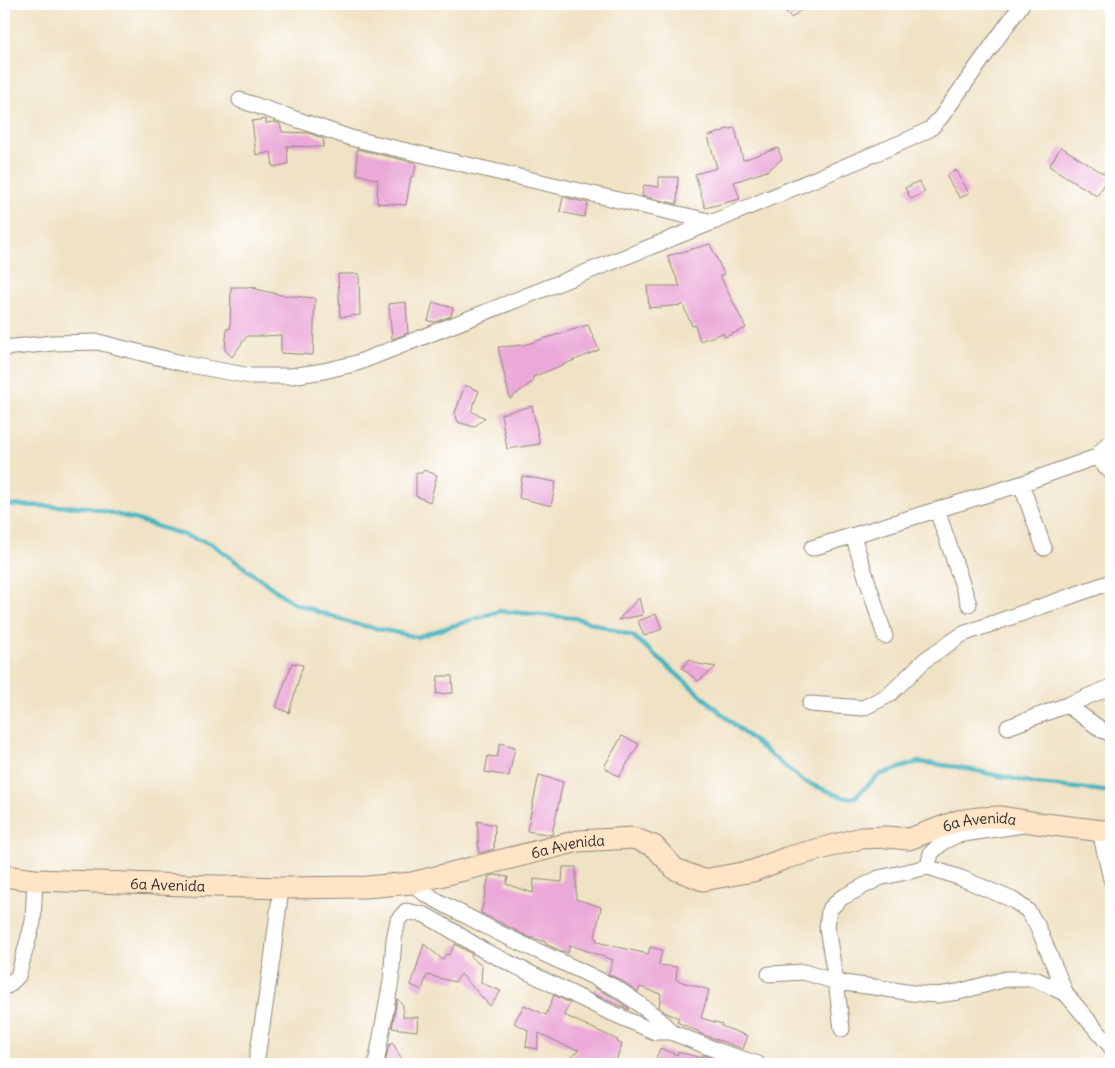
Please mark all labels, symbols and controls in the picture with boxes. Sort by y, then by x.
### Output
street label: 6a Avenida [939,807,1018,836]
street label: 6a Avenida [529,830,606,862]
street label: 6a Avenida [130,874,206,895]

